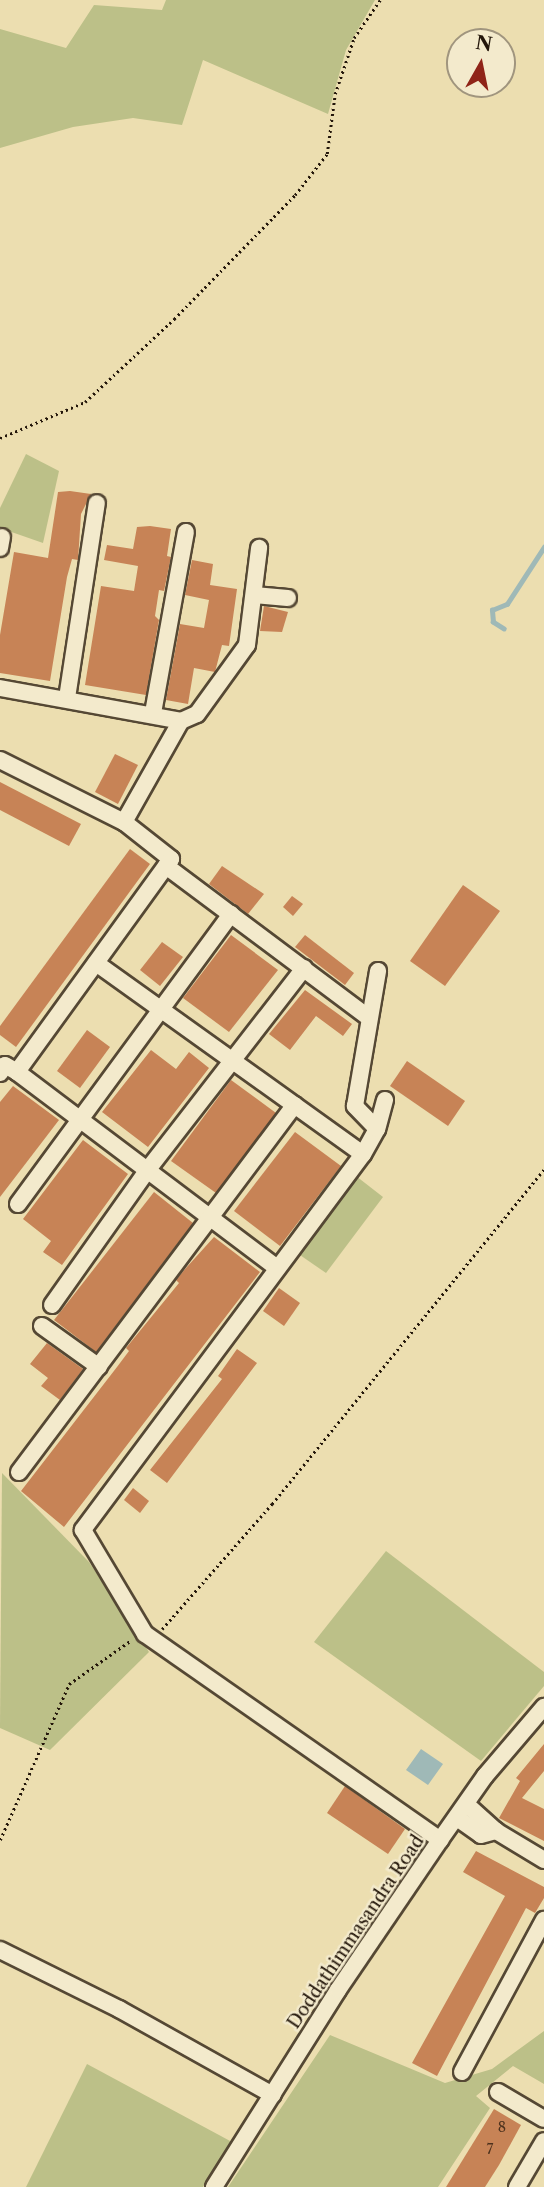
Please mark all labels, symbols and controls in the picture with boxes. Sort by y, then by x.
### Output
north arrow [446,28,516,98]
text: N [474,31,494,56]
street label: Doddathimmasandra Road [283,1831,429,2033]
house number: 8 [498,2119,506,2135]
house number: 7 [487,2141,493,2157]

